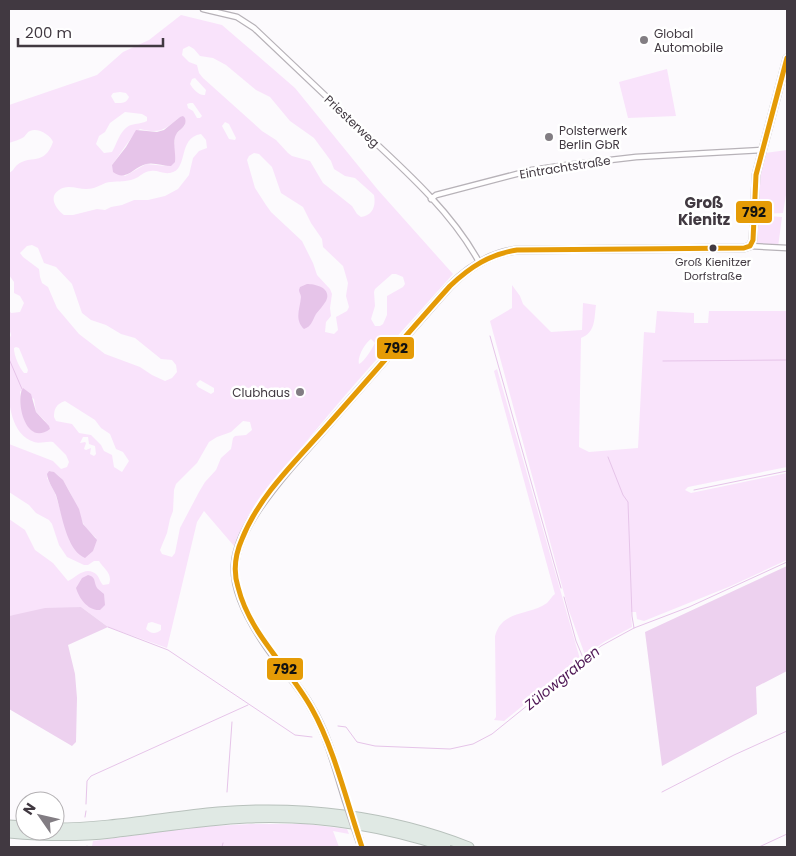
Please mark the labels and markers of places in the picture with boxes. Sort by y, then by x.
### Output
place label: Global Automobile [654,25,723,56]
marker: Global Automobile [638,34,650,46]
place label: Polsterwerk Berlin GbR [559,122,628,153]
marker: Polsterwerk Berlin GbR [543,131,555,143]
marker: Groß Kienitzer Dorfstraße [708,243,718,253]
place label: Groß Kienitzer Dorfstraße [675,254,751,284]
place label: Clubhaus [232,384,290,401]
marker: Clubhaus [294,386,306,398]

